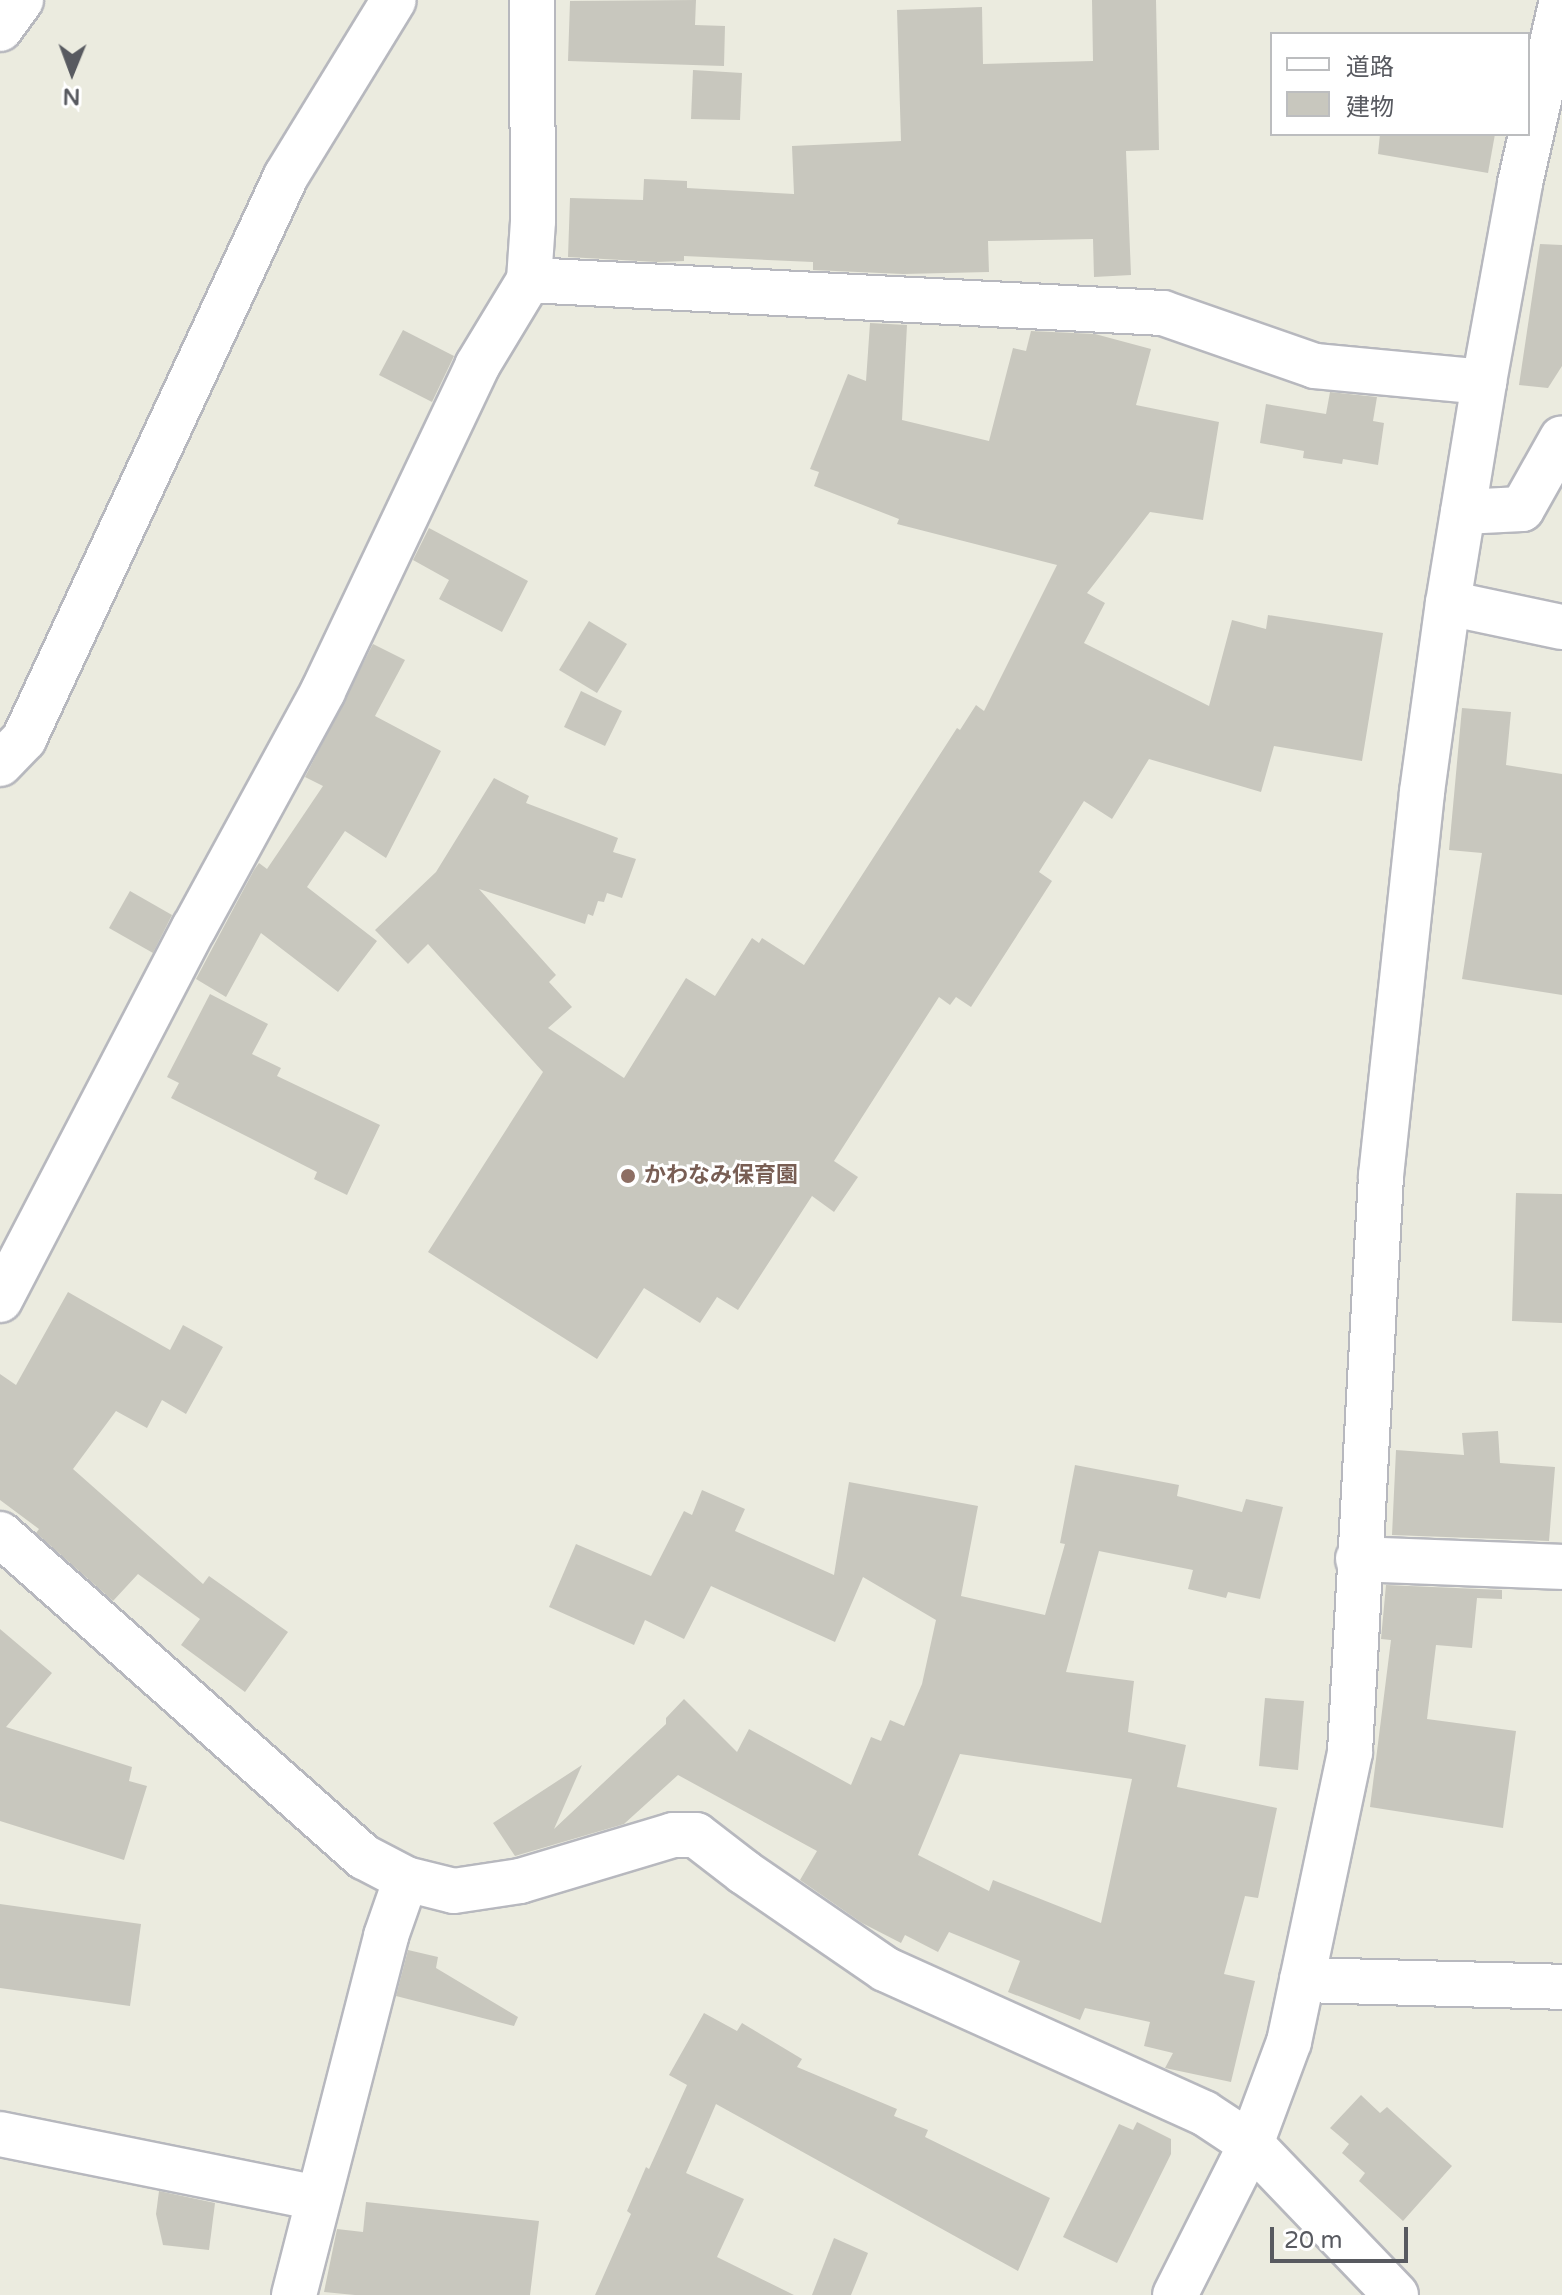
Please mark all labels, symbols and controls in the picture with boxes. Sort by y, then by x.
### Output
north arrow [32,32,112,112]
legend [1270,32,1530,136]
text: 道路 [1346,53,1394,82]
text: N [63,83,81,109]
text: 建物 [1346,93,1394,122]
place label: かわなみ保育園 [644,1163,798,1189]
marker: かわなみ保育園 [619,1167,637,1185]
scale bar [1274,2211,1412,2261]
text: 20 m [1284,2226,1342,2255]

